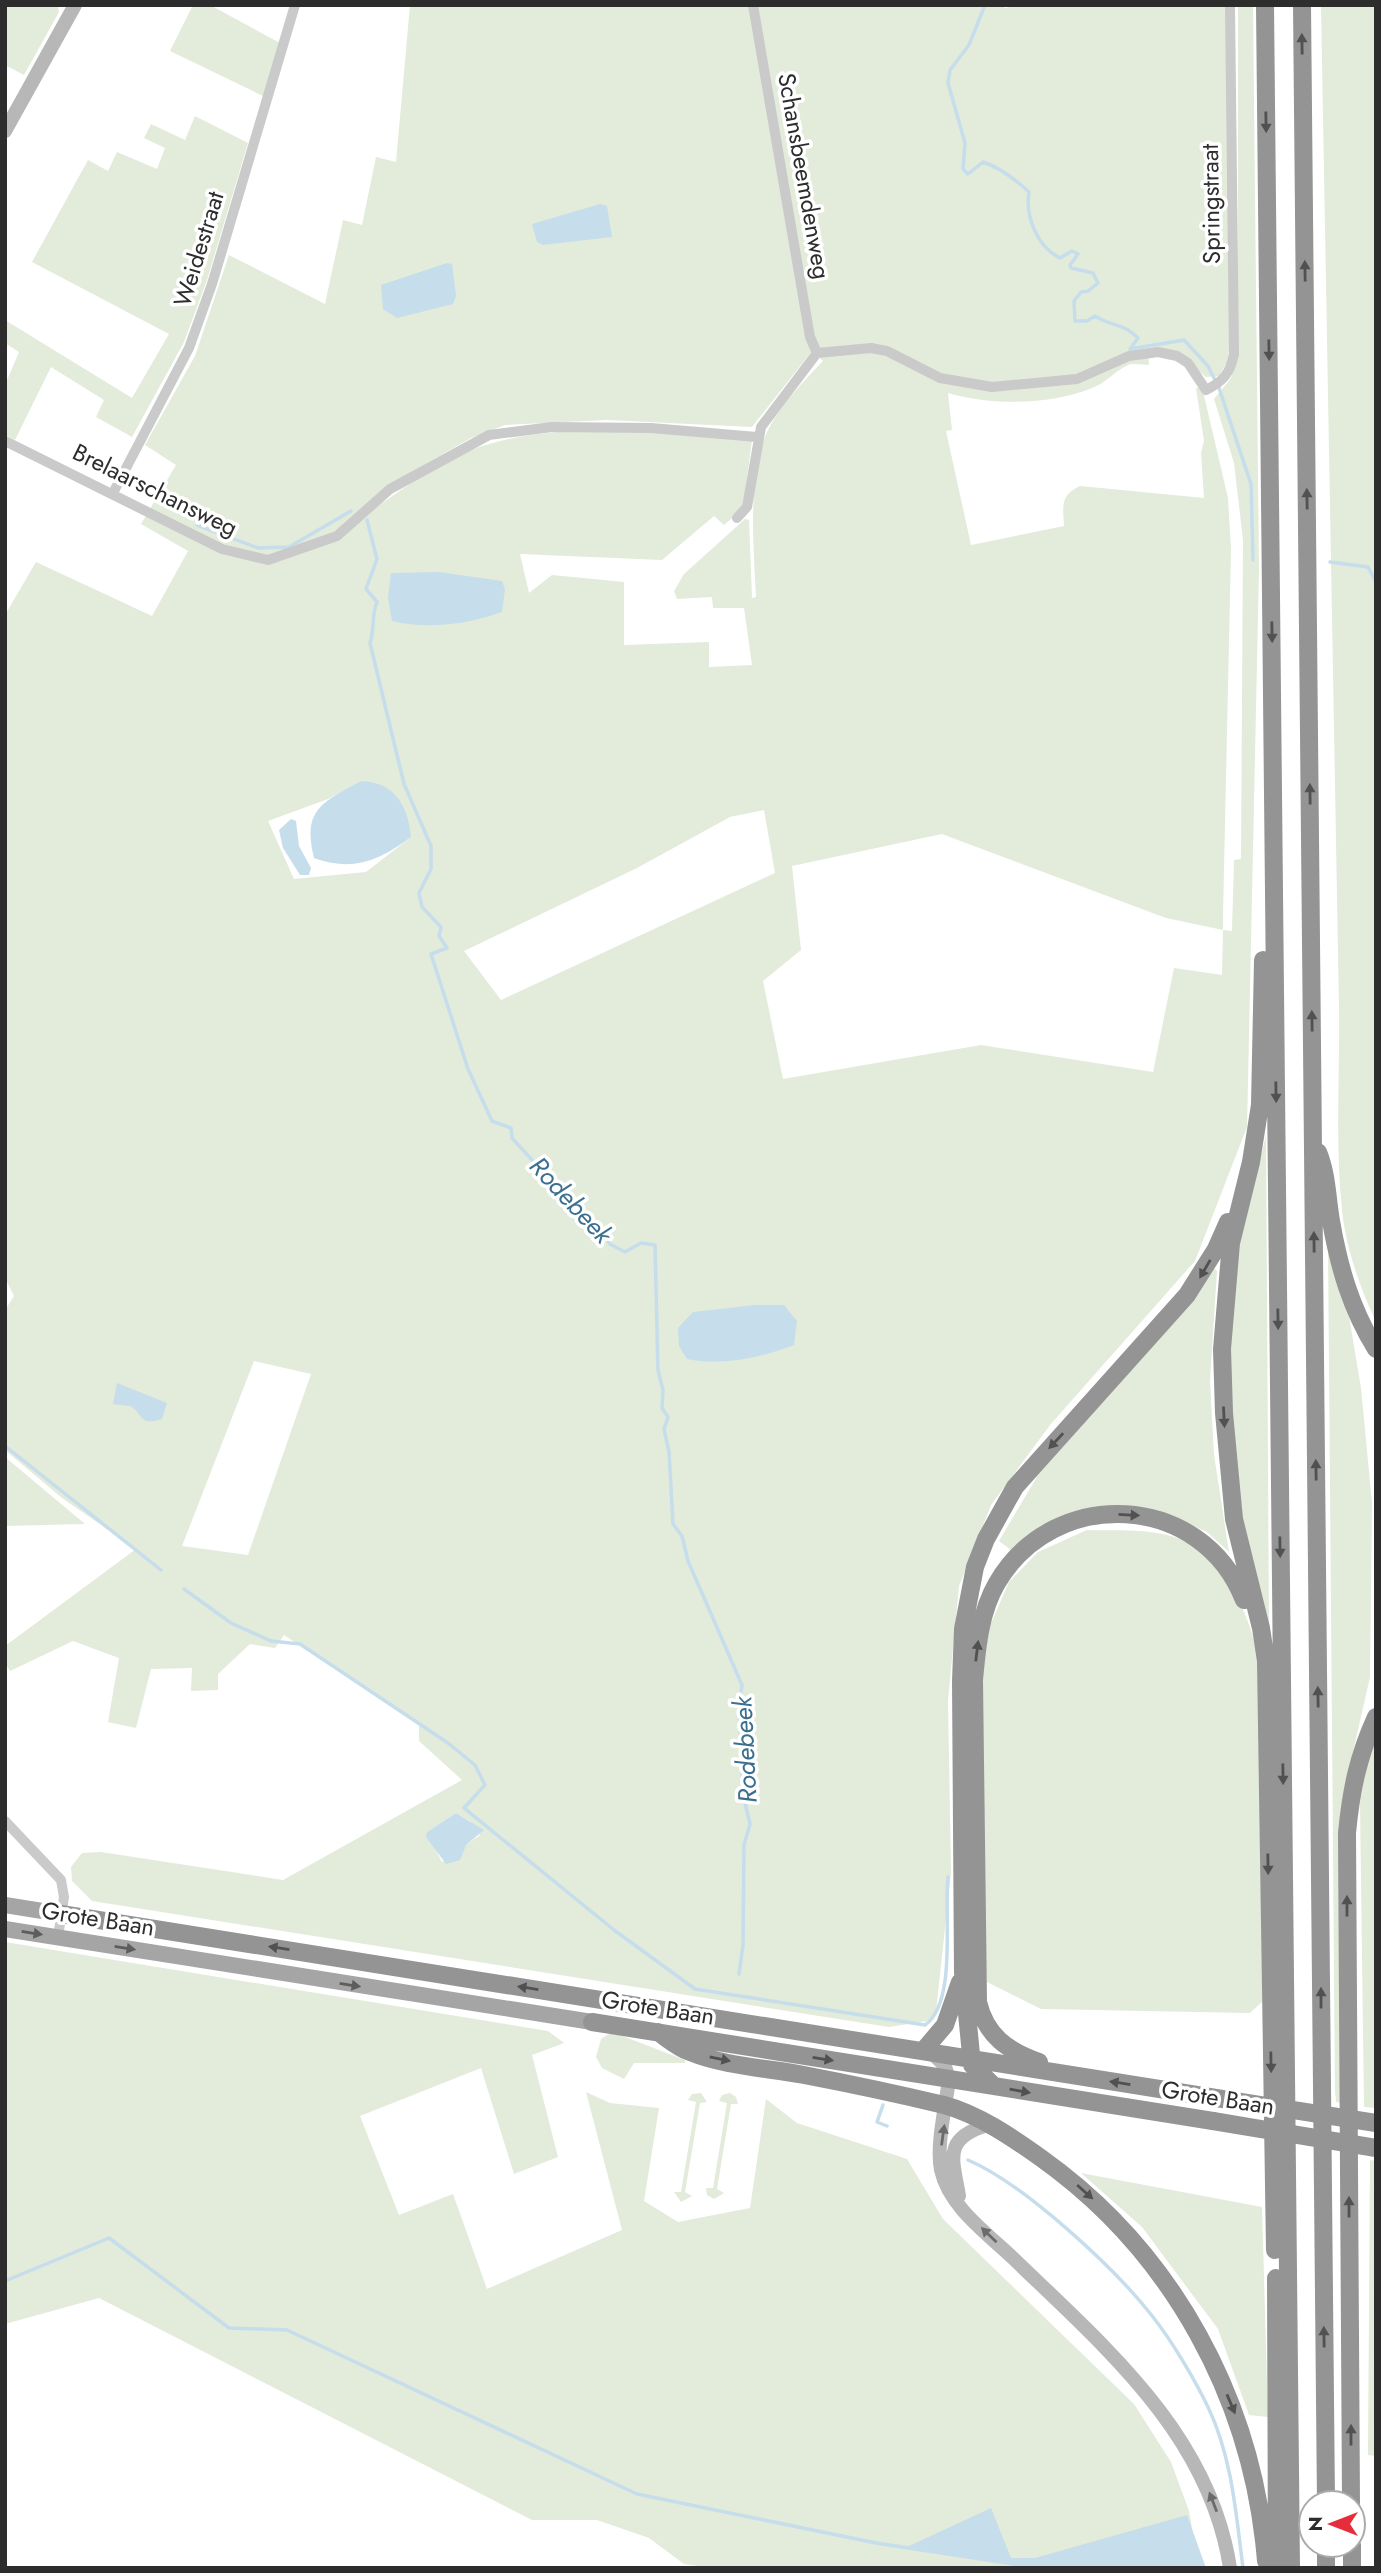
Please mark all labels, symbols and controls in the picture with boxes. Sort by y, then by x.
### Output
one-way arrow [1297,33,1308,55]
street label: Schansbeemdenweg [769,70,840,282]
one-way arrow [1261,112,1272,134]
street label: Springstraat [1192,143,1229,264]
street label: Weidestraat [164,187,233,311]
one-way arrow [1299,260,1311,282]
one-way arrow [1263,339,1275,361]
street label: Brelaarschansweg [67,434,244,545]
one-way arrow [1301,488,1313,510]
one-way arrow [1266,621,1277,643]
one-way arrow [1304,783,1316,805]
one-way arrow [1306,1010,1318,1032]
one-way arrow [1270,1081,1282,1103]
water label: Rodebeek [521,1148,623,1253]
one-way arrow [1308,1231,1320,1253]
one-way arrow [1198,1260,1211,1279]
one-way arrow [1272,1309,1284,1331]
one-way arrow [1219,1406,1230,1428]
one-way arrow [1048,1432,1064,1449]
one-way arrow [1310,1459,1322,1481]
one-way arrow [1118,1509,1140,1520]
one-way arrow [1275,1536,1286,1558]
one-way arrow [972,1639,983,1661]
one-way arrow [1313,1686,1324,1708]
water label: Rodebeek [723,1694,767,1804]
one-way arrow [1277,1763,1289,1785]
one-way arrow [1262,1854,1274,1876]
street label: Grote Baan [39,1892,157,1945]
one-way arrow [1341,1895,1353,1917]
one-way arrow [21,1928,43,1939]
one-way arrow [268,1942,290,1953]
one-way arrow [114,1943,136,1954]
one-way arrow [339,1979,361,1990]
street label: Grote Baan [599,1981,717,2034]
one-way arrow [517,1982,539,1993]
one-way arrow [1315,1987,1327,2009]
one-way arrow [1265,2051,1276,2073]
one-way arrow [709,2054,731,2065]
one-way arrow [812,2054,834,2065]
street label: Grote Baan [1159,2071,1277,2124]
one-way arrow [1109,2077,1131,2088]
one-way arrow [1009,2086,1031,2097]
one-way arrow [937,2124,948,2146]
one-way arrow [1076,2184,1093,2199]
one-way arrow [1343,2196,1355,2218]
one-way arrow [980,2227,998,2243]
one-way arrow [1318,2326,1330,2348]
one-way arrow [1225,2394,1236,2415]
one-way arrow [1345,2424,1357,2446]
north arrow [1297,2489,1367,2559]
one-way arrow [1207,2491,1218,2512]
text: N [1302,2516,1329,2532]

